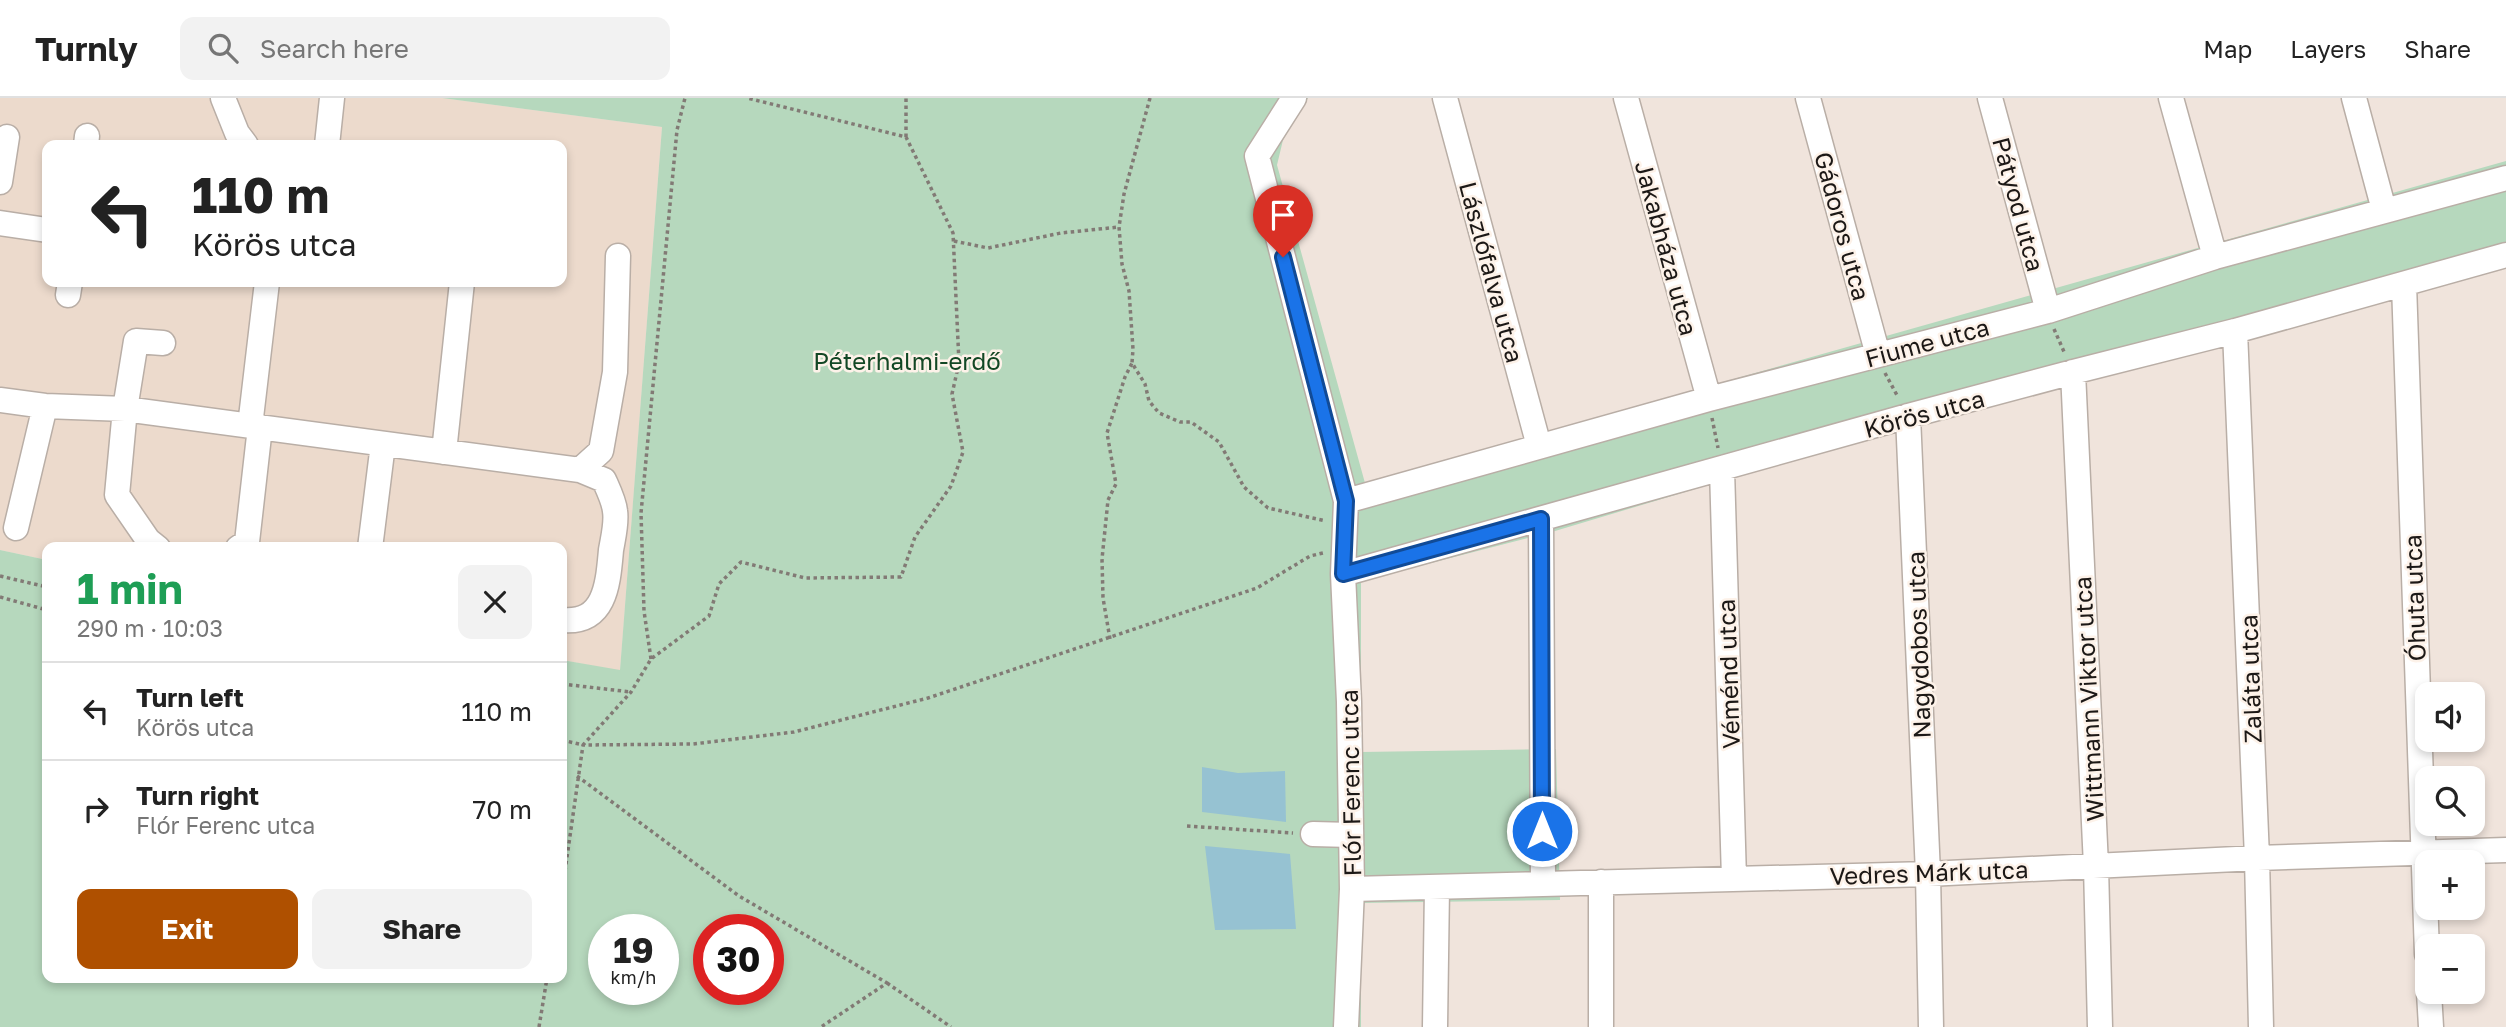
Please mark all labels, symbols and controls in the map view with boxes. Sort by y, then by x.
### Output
search box [180,17,670,80]
text: Turnly [35,29,138,68]
icon: search [204,29,242,67]
text: Search here [260,33,409,64]
text: Map [2203,34,2252,63]
text: Layers [2290,34,2366,63]
text: Share [2404,34,2471,63]
street label: Pátyod utca [1987,134,2051,274]
street label: Gádoros utca [1809,149,1877,303]
street label: Jakabháza utca [1630,158,1704,338]
text: 110 m [192,165,329,224]
icon: left [77,168,168,259]
street label: Lászlófalva utca [1454,178,1530,366]
pin [1253,185,1313,257]
icon: arrive [1264,196,1302,234]
text: Körös utca [192,225,357,263]
street label: Fiume utca [1862,312,1992,372]
park label: Péterhalmi-erdő [813,346,1001,375]
street label: Körös utca [1861,383,1987,443]
street label: Óhuta utca [2397,534,2431,662]
street label: Nagydobos utca [1900,551,1936,739]
text: 1 min [77,563,183,613]
button: close [458,565,532,639]
street label: Wittmann Viktor utca [2067,576,2109,822]
street label: Véménd utca [1711,599,1745,749]
text: 290 m · 10:03 [77,614,223,642]
street label: Zaláta utca [2233,614,2267,744]
text: Turn left [136,682,244,713]
map controls [2415,682,2485,1004]
button: sound [2415,682,2485,752]
street label: Flór Ferenc utca [1334,689,1366,877]
icon: left [77,692,115,730]
text: 110 m [461,696,532,727]
text: Körös utca [136,713,254,741]
button: search [2415,766,2485,836]
text: Turn right [136,780,259,811]
icon: right [77,790,115,828]
text: 70 m [473,794,532,825]
position arrow [1505,794,1579,868]
text: Flór Ferenc utca [136,811,315,839]
button: + [2415,850,2485,920]
street label: Vedres Márk utca [1829,854,2029,890]
button: Exit [77,889,298,969]
button: Share [312,889,532,969]
speed limit sign: 30 [693,914,784,1005]
text: 19 [613,929,654,971]
button: − [2415,934,2485,1004]
text: km/h [611,966,656,988]

